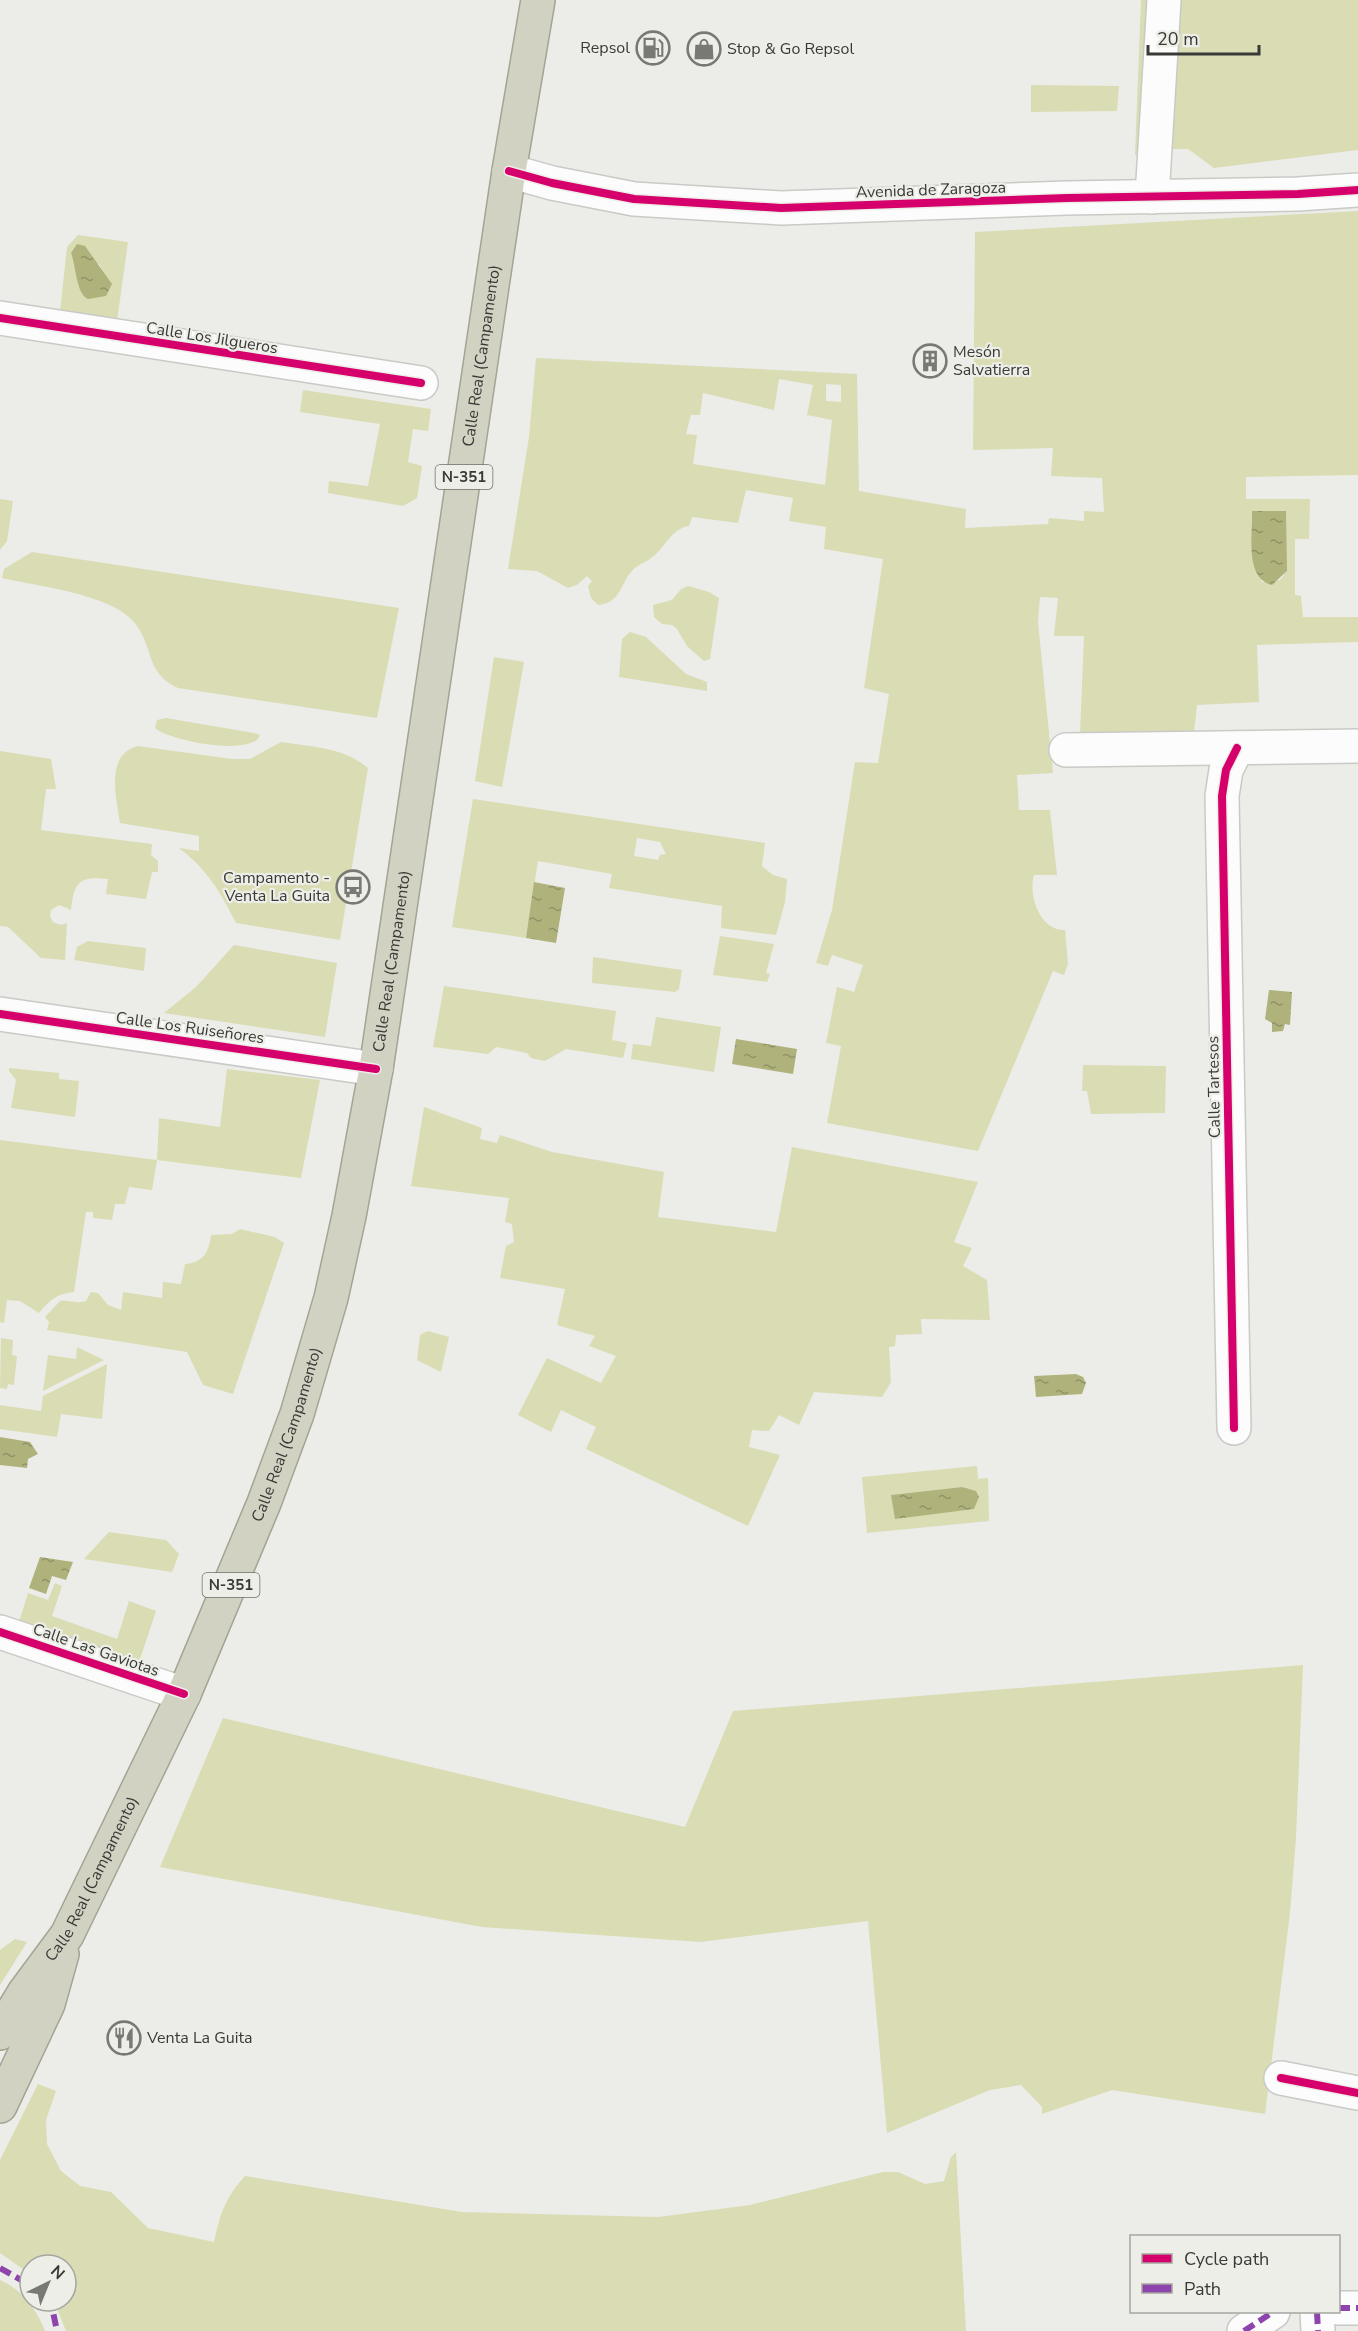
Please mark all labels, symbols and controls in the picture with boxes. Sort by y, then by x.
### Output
scale bar [1148,18,1259,56]
text: 20 m [1157,27,1199,51]
fuel station icon: Repsol [635,30,671,66]
shop icon: Stop & Go Repsol [686,31,722,67]
place label: Repsol [580,37,630,59]
place label: Stop & Go Repsol [727,38,854,60]
street label: Avenida de Zaragoza [855,176,1007,204]
street label: Calle Real (Campamento) [457,263,506,448]
street label: Calle Los Jilgueros [145,317,279,359]
place label: Mesón Salvatierra [953,341,1030,381]
building icon: Mesón Salvatierra [912,343,948,379]
road number: N-351 [436,465,492,489]
place label: Campamento - Venta La Guita [223,867,330,907]
bus stop icon: Campamento - Venta La Guita [335,869,371,905]
street label: Calle Real (Campamento) [368,869,416,1054]
street label: Calle Los Ruiseñores [114,1007,266,1049]
street label: Calle Tartesos [1202,1036,1226,1138]
street label: Calle Real (Campamento) [246,1345,327,1525]
road number: N-351 [202,1573,260,1597]
street label: Calle Las Gaviotas [30,1618,162,1682]
street label: Calle Real (Campamento) [40,1793,144,1966]
restaurant icon: Venta La Guita [106,2020,142,2056]
place label: Venta La Guita [146,2027,253,2049]
legend [1130,2235,1340,2313]
text: Cycle path [1184,2247,1269,2271]
north arrow [18,2253,78,2313]
text: N [46,2261,69,2285]
text: Path [1184,2277,1221,2301]

